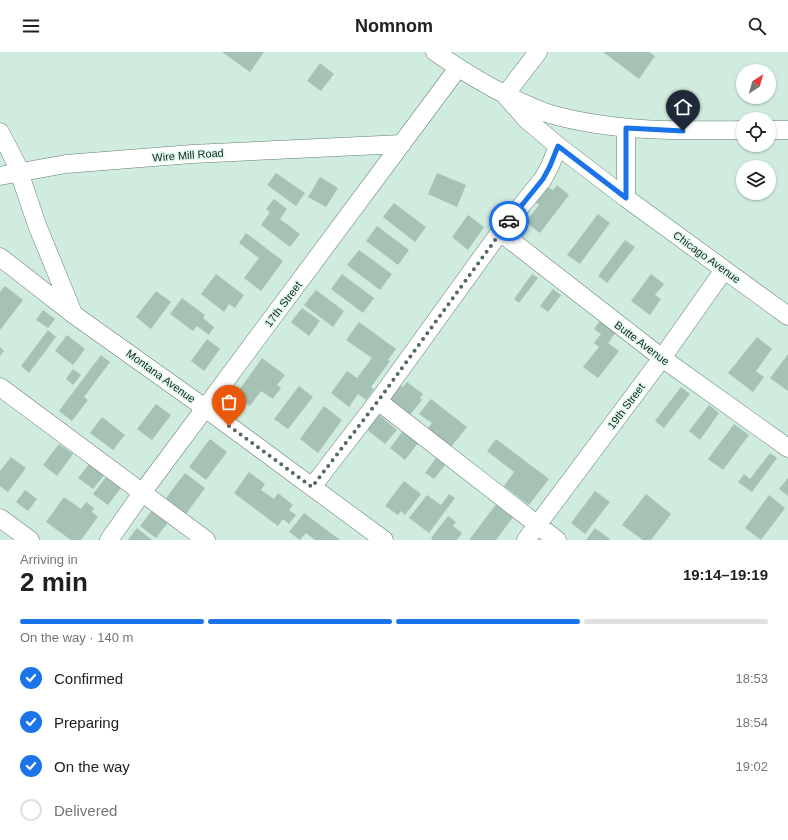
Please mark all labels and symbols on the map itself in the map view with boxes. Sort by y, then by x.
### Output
north arrow [736,64,776,104]
pin [666,90,700,131]
street label: Wire Mill Road [152,147,224,163]
courier [489,201,529,241]
street label: Chicago Avenue [671,229,743,285]
street label: 17th Street [262,279,304,329]
street label: Butte Avenue [612,319,672,367]
street label: Montana Avenue [124,347,198,405]
street label: 19th Street [605,381,647,431]
pin [212,385,246,426]

